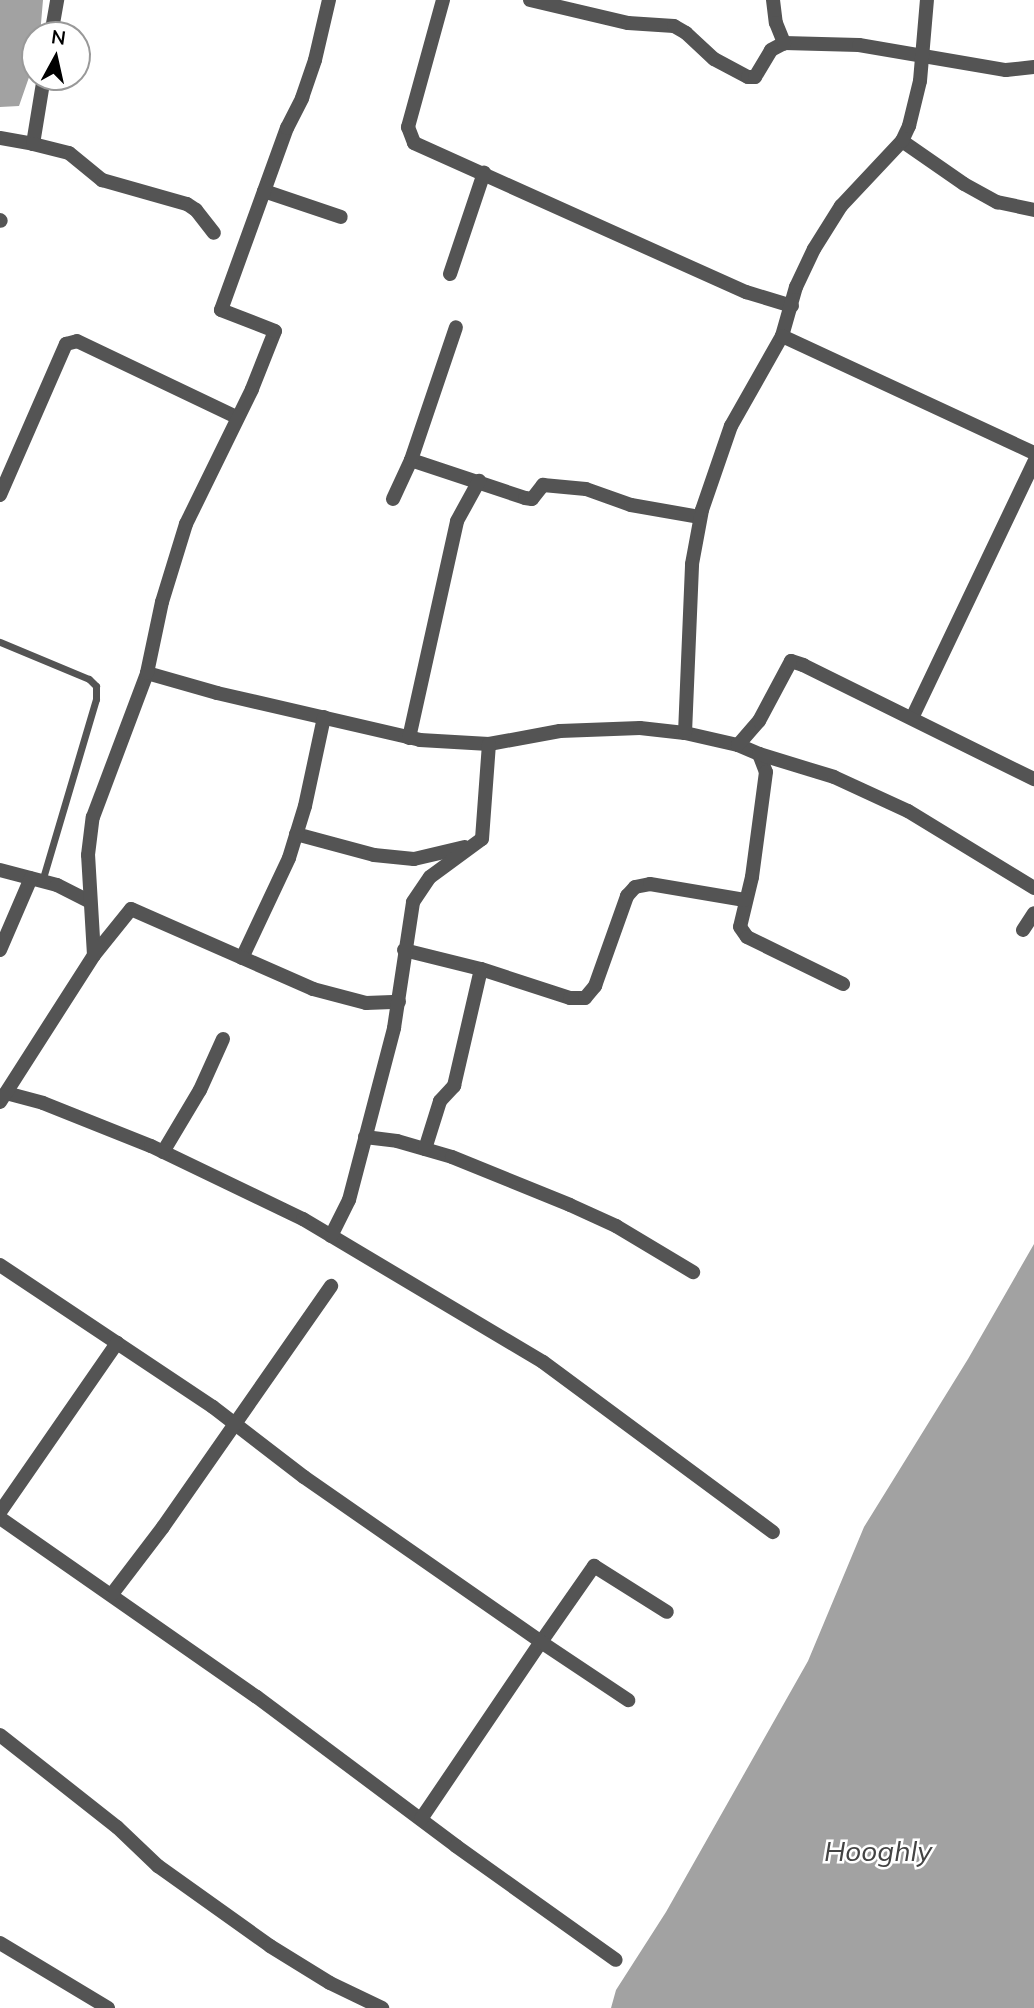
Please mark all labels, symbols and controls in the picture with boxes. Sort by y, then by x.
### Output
north arrow [21,21,91,91]
text: N [50,24,67,50]
water label: Hooghly [824,1834,932,1868]

